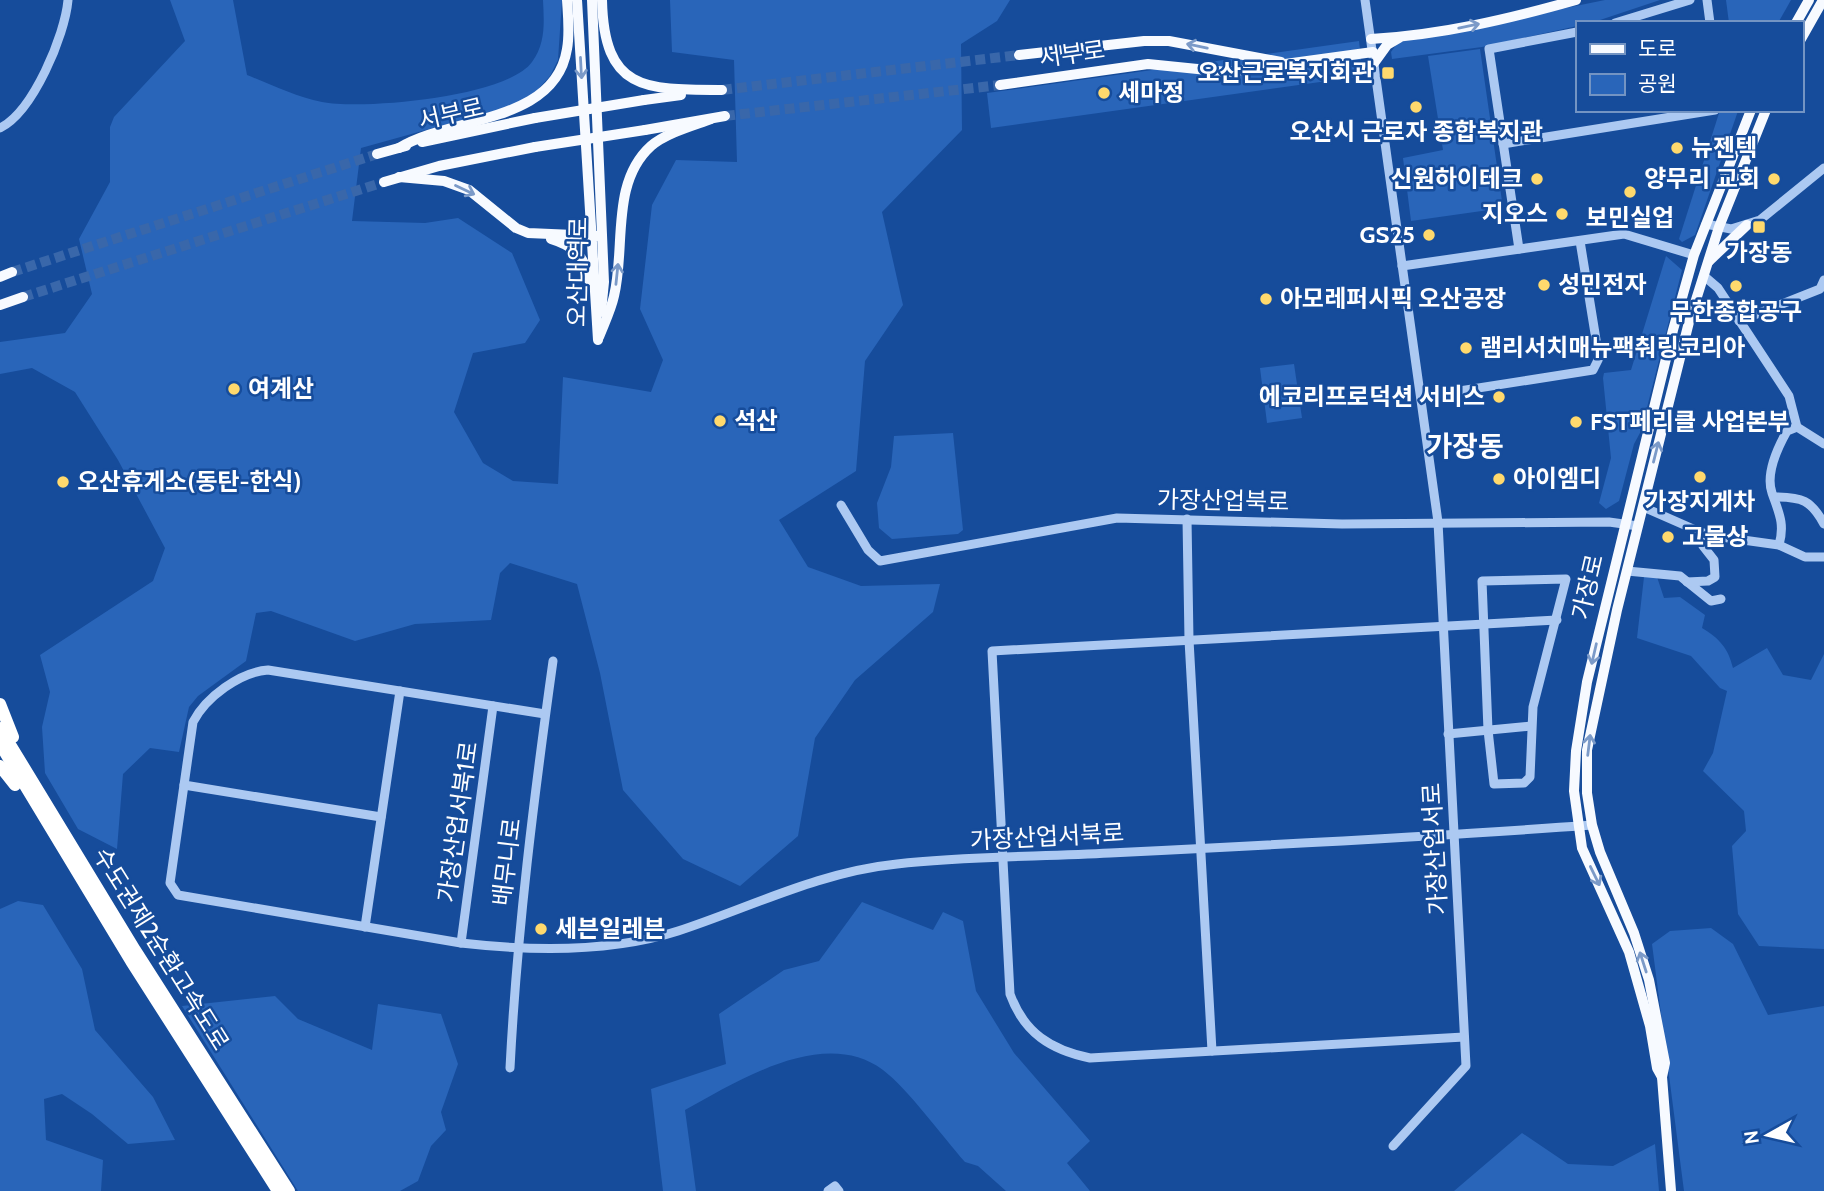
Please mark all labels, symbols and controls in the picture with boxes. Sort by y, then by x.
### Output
one-way arrow [1457,18,1480,32]
legend [1576,21,1803,112]
street label: 서부로 [1037,35,1107,72]
text: 도로 [1638,36,1677,61]
one-way arrow [1186,39,1209,52]
one-way arrow [575,56,588,79]
place label: 오산근로복지회관 [1197,58,1374,87]
marker: 오산근로복지회관 [1380,65,1396,81]
text: 공원 [1638,71,1677,96]
place label: 세마정 [1118,78,1184,107]
marker: 세마정 [1096,85,1112,101]
street label: 서부로 [415,92,486,135]
marker: 오산시 근로자 종합복지관 [1408,99,1424,115]
place label: 오산시 근로자 종합복지관 [1289,117,1543,146]
place label: 뉴젠텍 [1691,133,1757,162]
marker: 뉴젠텍 [1669,140,1685,156]
place label: 신원하이테크 [1391,164,1523,193]
place label: 양무리 교회 [1644,164,1760,193]
marker: 신원하이테크 [1529,171,1545,187]
marker: 양무리 교회 [1766,171,1782,187]
one-way arrow [454,183,475,197]
marker: 보민실업 [1622,184,1638,200]
place label: 지오스 [1482,199,1548,228]
place label: 보민실업 [1586,203,1674,232]
marker: 지오스 [1554,206,1570,222]
street label: 오산대역로 [562,217,593,327]
marker: 가장동 [1751,219,1767,235]
place label: GS25 [1360,220,1415,249]
marker: GS25 [1421,227,1437,243]
place label: 가장동 [1726,238,1792,267]
one-way arrow [610,264,623,286]
place label: 성민전자 [1558,270,1646,299]
marker: 성민전자 [1536,277,1552,293]
marker: 무한종합공구 [1728,278,1744,294]
place label: 아모레퍼시픽 오산공장 [1280,284,1506,313]
marker: 아모레퍼시픽 오산공장 [1258,291,1274,307]
place label: 무한종합공구 [1670,297,1802,326]
place label: 램리서치매뉴팩춰링코리아 [1480,333,1745,362]
marker: 램리서치매뉴팩춰링코리아 [1458,340,1474,356]
place label: 여계산 [248,374,314,403]
marker: 여계산 [226,381,242,397]
place label: 에코리프로덕션 서비스 [1259,382,1485,411]
marker: 에코리프로덕션 서비스 [1491,389,1507,405]
place label: 석산 [734,406,778,435]
place label: FST페리클 사업본부 [1590,407,1790,436]
marker: 석산 [712,413,728,429]
marker: FST페리클 사업본부 [1568,414,1584,430]
district label: 가장동 [1426,429,1504,463]
one-way arrow [1650,441,1663,464]
place label: 아이엠디 [1513,464,1601,493]
place label: 오산휴게소(동탄-한식) [77,467,302,496]
marker: 가장지게차 [1692,469,1708,485]
marker: 아이엠디 [1491,471,1507,487]
marker: 오산휴게소(동탄-한식) [55,474,71,490]
street label: 가장산업북로 [1157,485,1289,516]
place label: 가장지게차 [1645,487,1755,516]
place label: 고물상 [1682,522,1748,551]
marker: 고물상 [1660,529,1676,545]
street label: 가장로 [1566,551,1609,622]
one-way arrow [1586,642,1600,665]
one-way arrow [1582,734,1595,757]
street label: 가장산업서북1로 [432,740,483,904]
street label: 가장산업서로 [1417,782,1452,916]
street label: 배무니로 [487,816,526,908]
street label: 가장산업서북로 [969,818,1125,855]
street label: 수도권제2순환고속도로 [87,842,236,1055]
one-way arrow [1589,865,1603,886]
place label: 세븐일레븐 [555,914,665,943]
marker: 세븐일레븐 [533,921,549,937]
one-way arrow [1636,952,1649,974]
north arrow [1733,1100,1803,1170]
text: N [1739,1129,1764,1146]

